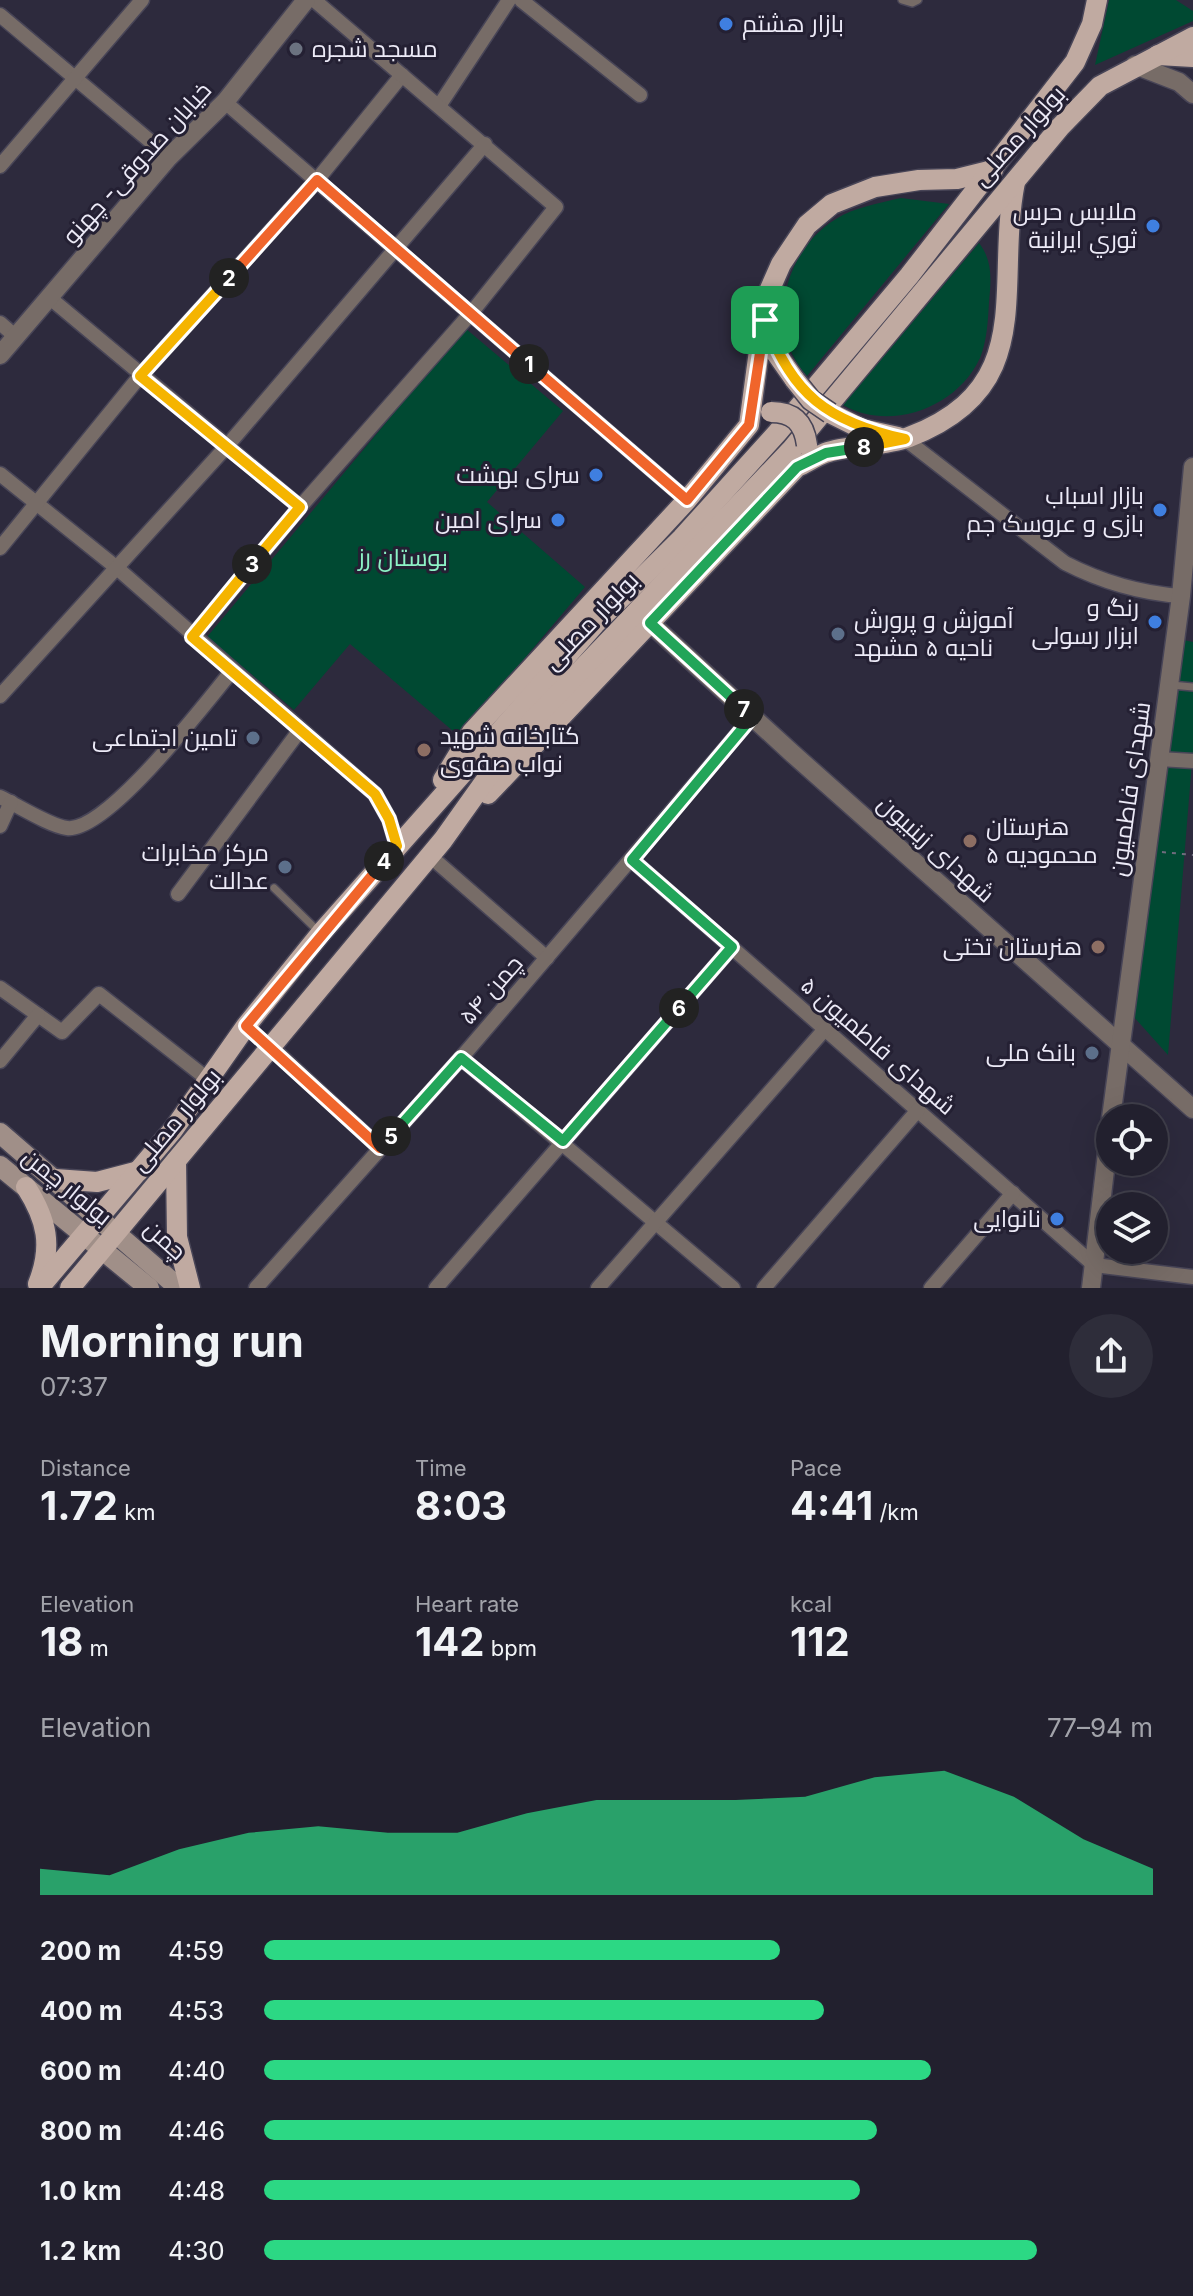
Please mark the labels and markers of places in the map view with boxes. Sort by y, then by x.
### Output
place label: بازار هشتم [742,9,844,40]
marker: بازار هشتم [717,15,735,33]
place label: مسجد شجره [312,34,438,63]
marker: مسجد شجره [287,40,305,58]
place label: ملابس حرس ثوري ايرانية [1013,197,1138,258]
marker: ملابس حرس ثوري ايرانية [1144,217,1162,235]
pin: 2 [209,258,249,298]
pin [731,286,799,354]
pin: 1 [509,344,549,384]
pin: 8 [844,427,884,467]
place label: سرای بهشت [456,460,580,489]
marker: سرای بهشت [587,466,605,484]
place label: بازار اسباب بازی و عروسک جم [966,481,1144,540]
marker: بازار اسباب بازی و عروسک جم [1151,501,1169,519]
place label: سرای امین [435,505,542,534]
marker: سرای امین [549,511,567,529]
pin: 3 [232,544,272,584]
place label: رنگ و ابزار رسولی [1032,593,1139,650]
place label: آموزش و پرورش ناحیه ۵ مشهد [854,605,1014,662]
marker: رنگ و ابزار رسولی [1146,613,1164,631]
marker: آموزش و پرورش ناحیه ۵ مشهد [829,625,847,643]
pin: 7 [724,689,764,729]
place label: کتابخانه شهید نواب صفوی [440,721,580,778]
place label: تامین اجتماعی [92,723,238,752]
marker: تامین اجتماعی [244,729,262,747]
marker: کتابخانه شهید نواب صفوی [415,741,433,759]
place label: هنرستان محمودیه ۵ [986,812,1098,869]
marker: هنرستان محمودیه ۵ [961,832,979,850]
place label: مرکز مخابرات عدالت [141,838,269,895]
pin: 4 [364,841,404,881]
marker: مرکز مخابرات عدالت [276,858,294,876]
place label: هنرستان تختی [943,932,1082,961]
marker: هنرستان تختی [1089,938,1107,956]
pin: 6 [659,988,699,1028]
place label: بانک ملی [986,1038,1076,1067]
marker: بانک ملی [1083,1044,1101,1062]
pin: 5 [371,1116,411,1156]
place label: نانوایی [973,1204,1041,1233]
marker: نانوایی [1048,1210,1066,1228]

